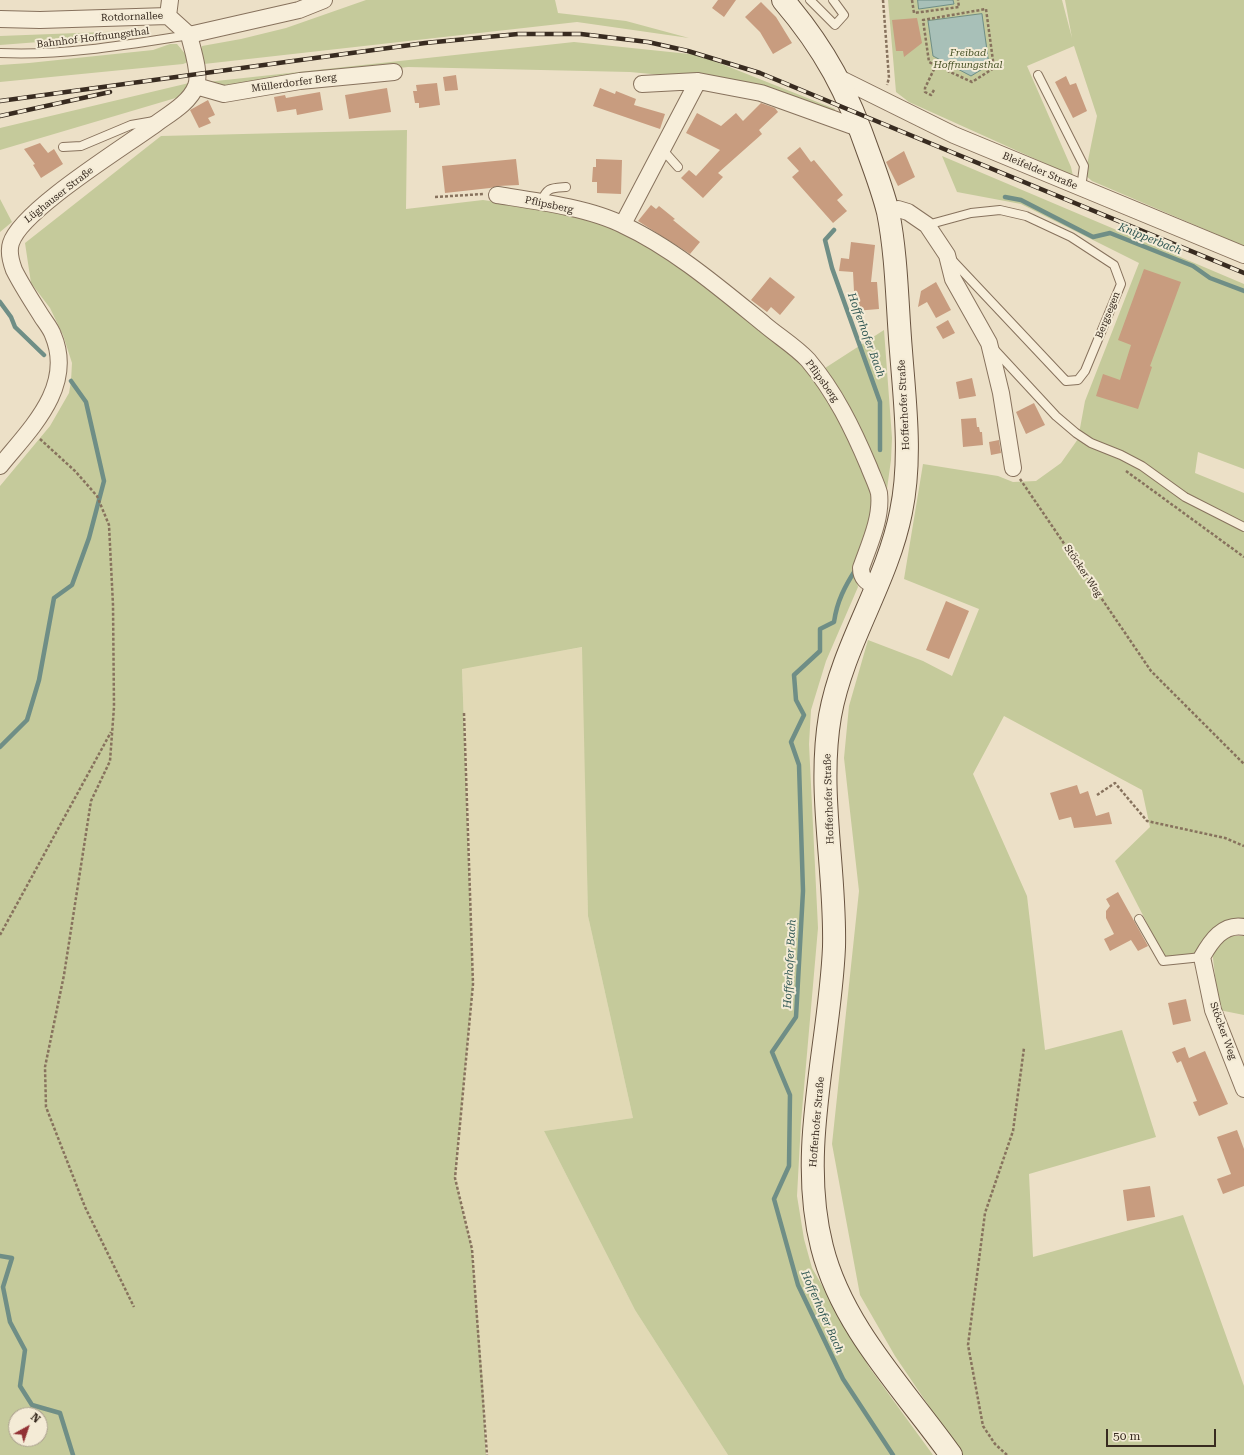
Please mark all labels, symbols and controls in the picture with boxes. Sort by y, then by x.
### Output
street label: Rotdornallee [101,10,163,24]
street label: Bahnhof Hoffnungsthal [36,25,150,51]
park label: Freibad Hoffnungsthal [934,47,1002,70]
street label: Müllerdorfer Berg [251,71,337,95]
street label: Bleifelder Straße [1001,150,1079,192]
street label: Lüghauser Straße [22,164,96,226]
street label: Pflipsberg [524,194,574,216]
water label: Knipperbach [1116,220,1184,258]
street label: Bergsegen [1093,290,1123,340]
water label: Hofferhofer Bach [845,291,887,379]
street label: Pflipsberg [803,358,841,404]
street label: Hofferhofer Straße [896,359,912,451]
street label: Stöcker Weg [1061,543,1105,599]
street label: Hofferhofer Straße [821,753,837,845]
water label: Hofferhofer Bach [781,919,799,1009]
street label: Stöcker Weg [1207,1000,1239,1062]
street label: Hofferhofer Straße [807,1076,827,1168]
water label: Hofferhofer Bach [798,1269,846,1355]
north arrow [8,1407,48,1447]
text: N [28,1410,43,1426]
scale bar [1108,1421,1218,1447]
text: 50 m [1113,1429,1140,1443]

